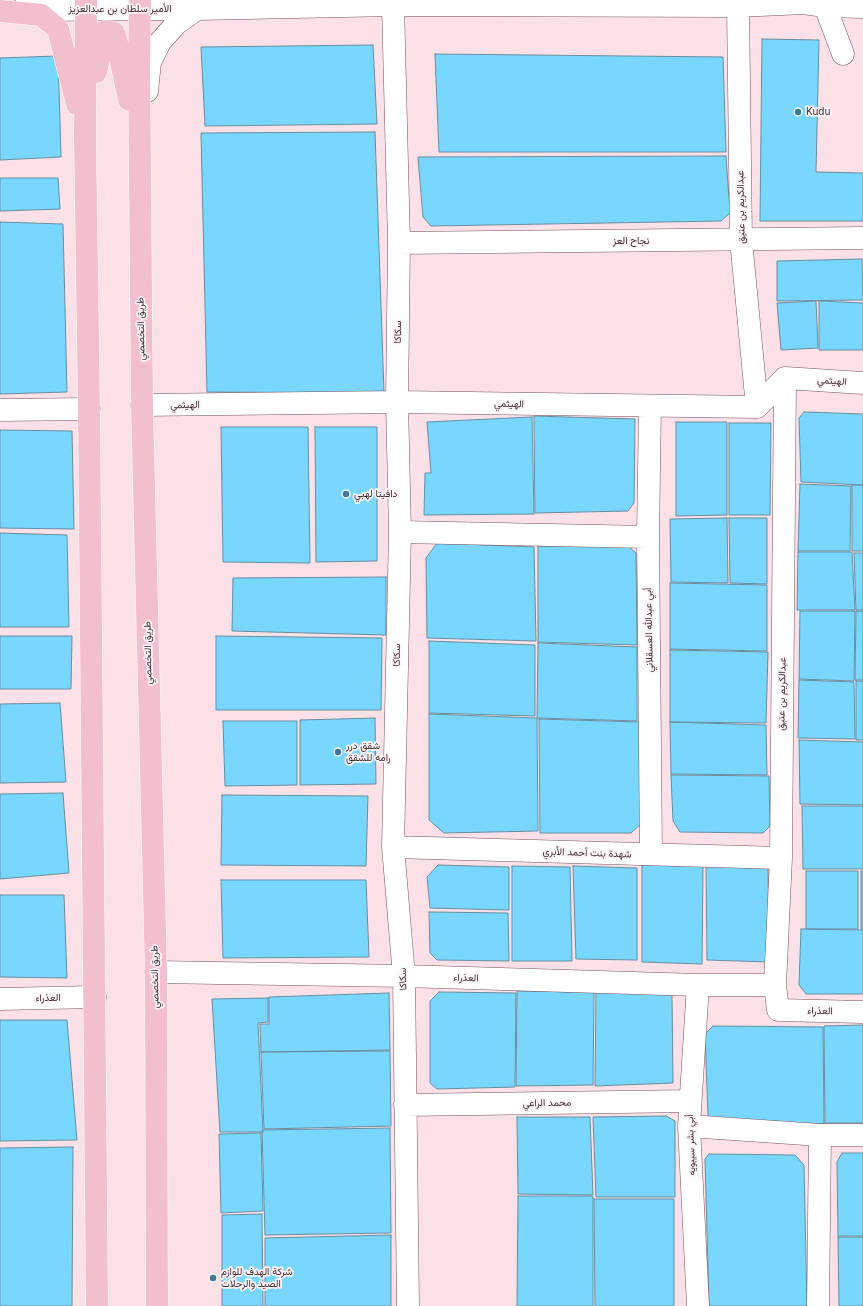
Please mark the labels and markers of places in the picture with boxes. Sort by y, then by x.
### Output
place label: Kudu [806,106,830,118]
marker: Kudu [793,107,803,117]
place label: دافيتا لهبي [354,488,397,500]
marker: دافيتا لهبي [341,489,351,499]
place label: شقق درر رامه للشقق [346,740,391,764]
marker: شقق درر رامه للشقق [333,747,343,757]
place label: شركة الهدف للوازم الصيد والرحلات [221,1266,293,1290]
marker: شركة الهدف للوازم الصيد والرحلات [208,1273,218,1283]

